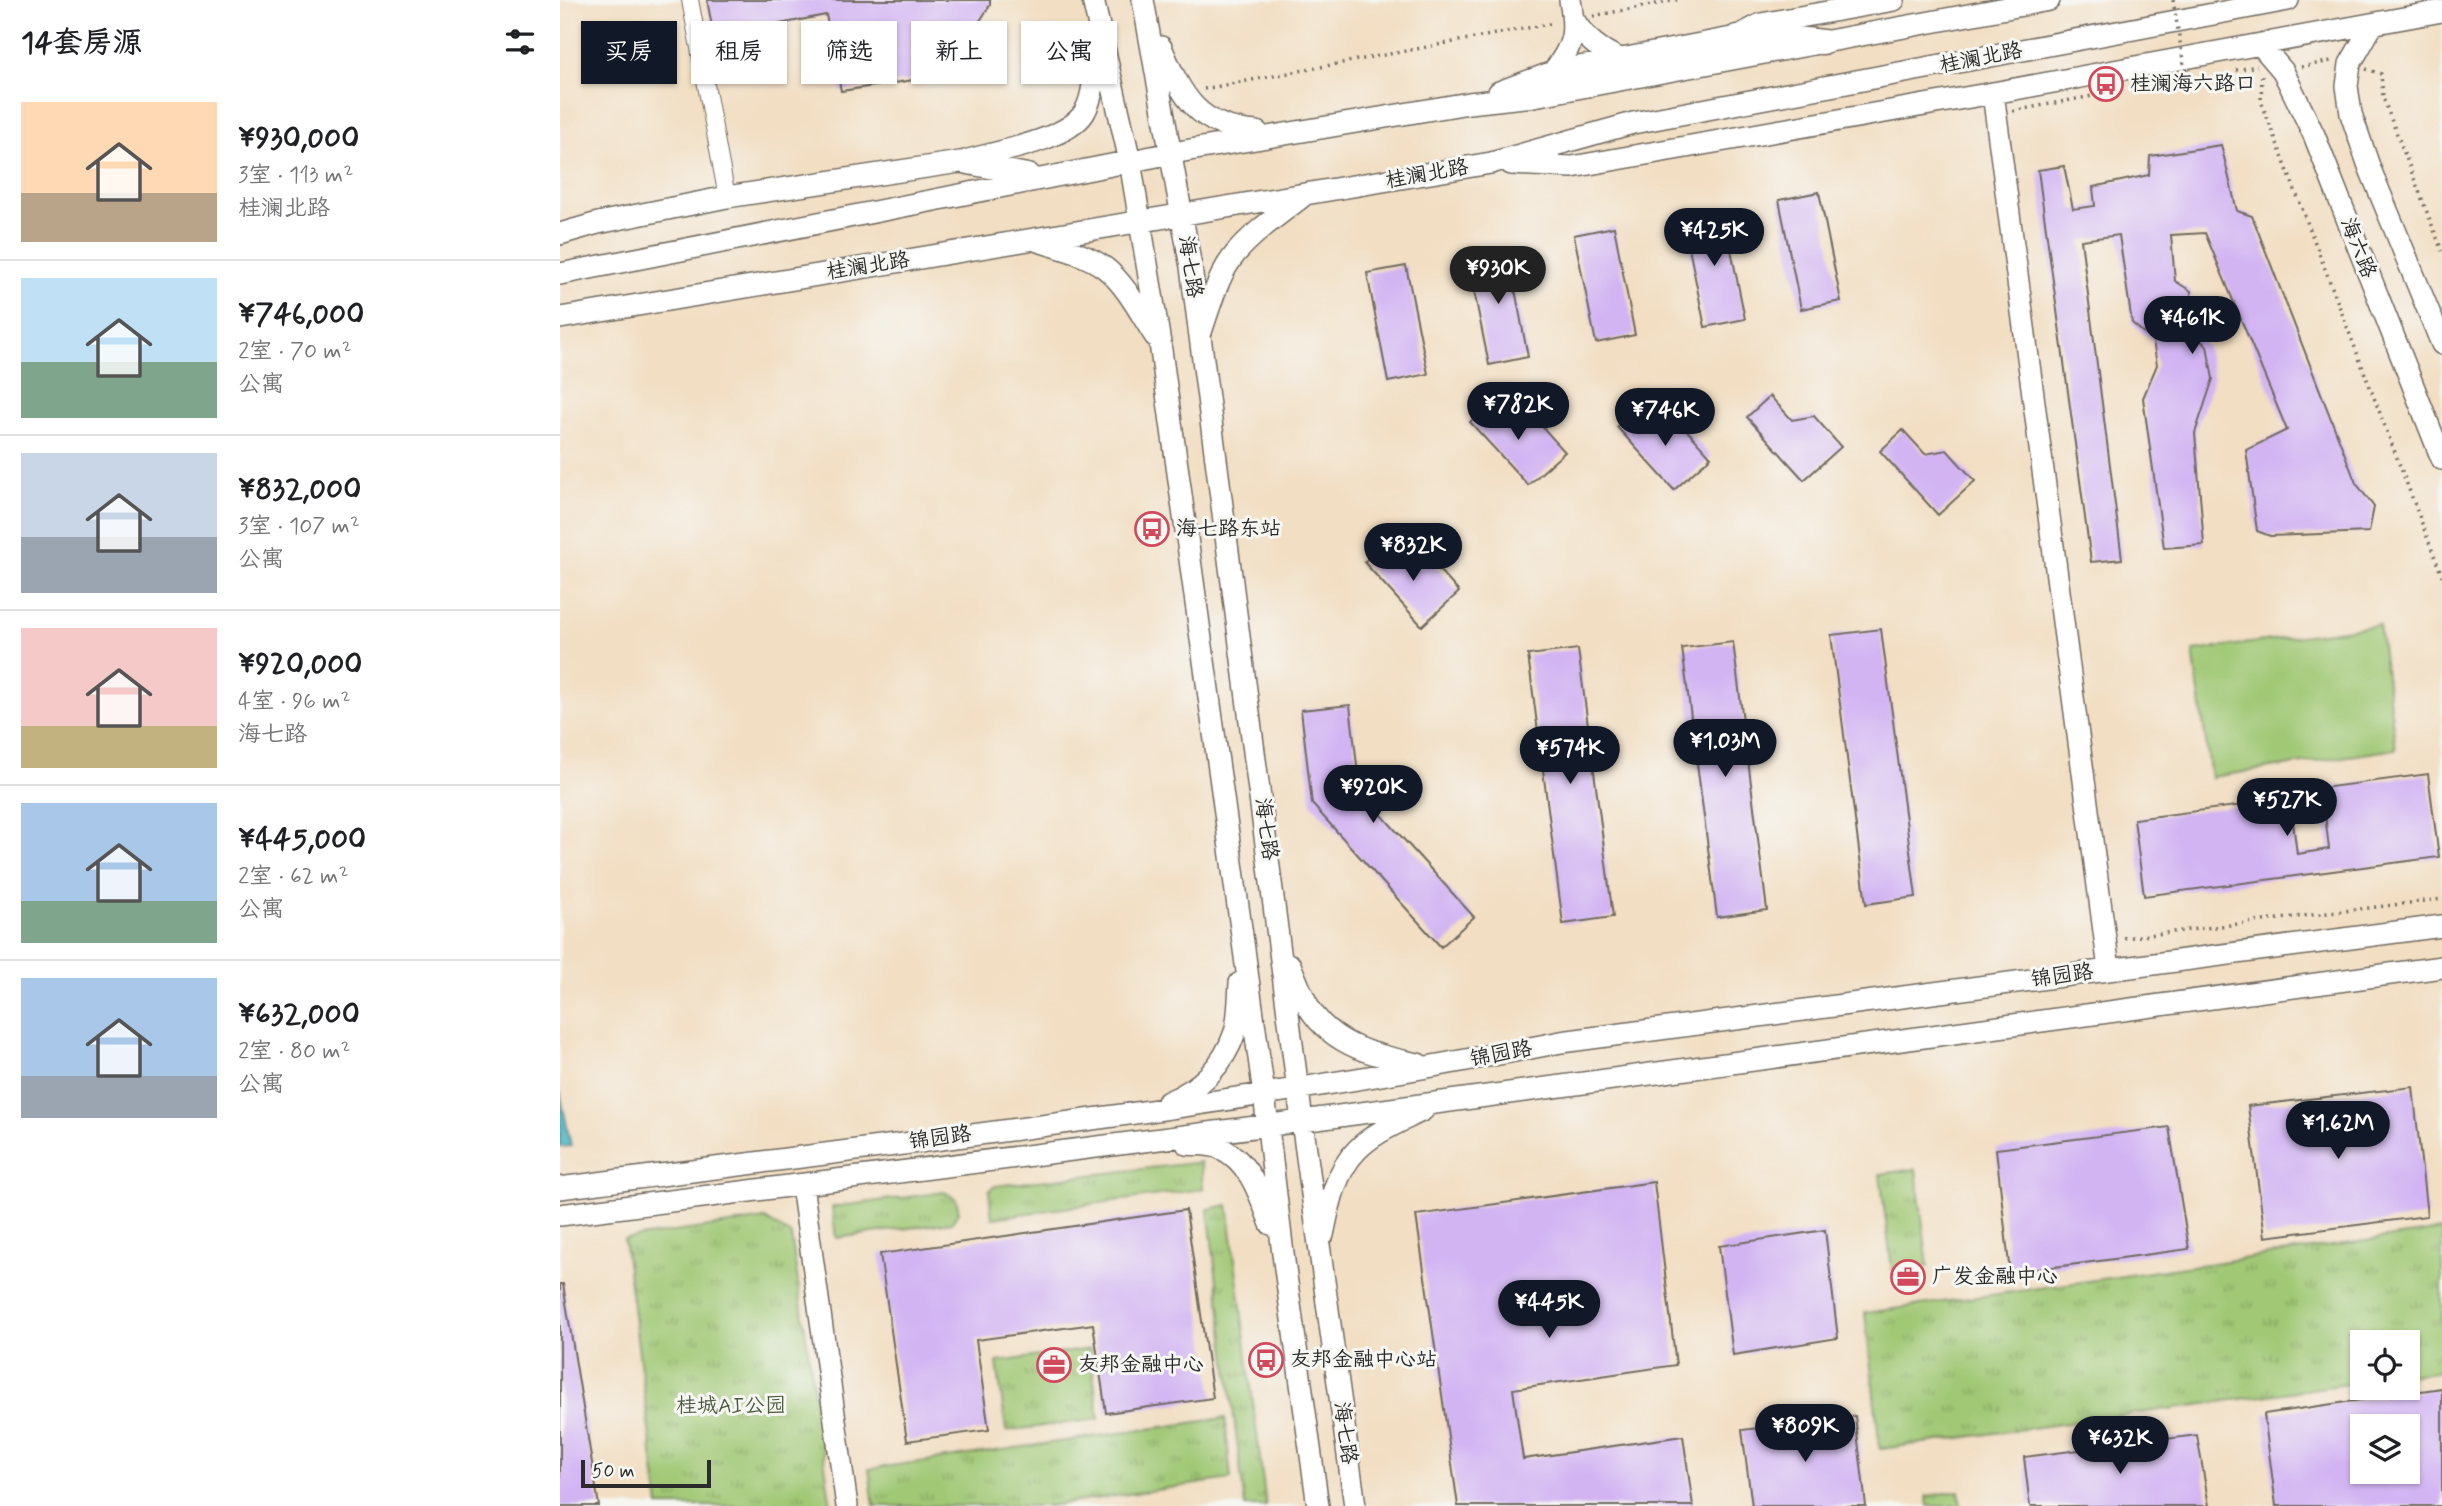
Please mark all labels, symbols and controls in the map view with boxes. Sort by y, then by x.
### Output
chip: 买房 [581,21,677,84]
chip: 租房 [691,21,787,84]
chip: 筛选 [801,21,897,84]
chip: 新上 [911,21,1007,84]
chip: 公寓 [1021,21,1117,84]
icon: filters [501,23,539,61]
text: 14套房源 [21,24,143,63]
street label: 桂澜北路 [1937,36,2025,80]
bus stop icon: 桂澜海六路口 [2087,65,2125,103]
place label: 桂澜海六路口 [2130,70,2256,98]
text: ¥930,000 [238,119,359,158]
icon: home [77,130,161,214]
street label: 桂澜北路 [1383,153,1471,195]
text: 3室 · 113 m² [238,161,353,191]
text: 桂澜北路 [238,194,330,224]
pin: ¥425K [1665,208,1763,268]
street label: 海六路 [2333,214,2383,282]
text: ¥425K [1680,216,1748,246]
street label: 海七路 [1171,234,1209,300]
street label: 桂澜北路 [824,246,912,286]
pin: ¥930K [1449,246,1547,306]
text: ¥930K [1466,254,1530,284]
text: ¥746,000 [238,295,364,334]
pin: ¥461K [2143,296,2241,356]
text: ¥461K [2160,304,2224,334]
icon: home [77,306,161,390]
text: 2室 · 70 m² [238,337,352,367]
text: 公寓 [238,370,284,400]
pin: ¥782K [1469,382,1567,442]
pin: ¥746K [1616,388,1714,448]
text: ¥782K [1483,390,1553,420]
text: ¥746K [1631,396,1699,426]
text: ¥832,000 [238,470,361,509]
icon: home [77,481,161,565]
bus stop icon: 海七路东站 [1133,510,1171,548]
text: 3室 · 107 m² [238,512,360,542]
place label: 海七路东站 [1176,515,1281,543]
pin: ¥832K [1364,524,1462,583]
text: ¥832K [1380,531,1446,561]
text: 公寓 [238,545,284,575]
text: ¥920,000 [238,645,362,684]
icon: home [77,656,161,740]
text: 4室 · 96 m² [238,687,351,717]
text: 海七路 [238,720,307,750]
pin: ¥1.03M [1668,720,1782,779]
pin: ¥574K [1521,726,1619,786]
text: ¥1.03M [1689,727,1761,757]
text: ¥574K [1536,734,1604,764]
pin: ¥920K [1324,766,1422,825]
text: ¥920K [1340,773,1406,803]
pin: ¥527K [2238,778,2336,838]
text: ¥527K [2253,786,2321,816]
street label: 海七路 [1248,796,1284,862]
text: ¥445,000 [238,820,366,859]
icon: home [77,831,161,915]
text: 2室 · 62 m² [238,862,349,892]
text: 公寓 [238,895,284,925]
street label: 锦园路 [2029,958,2095,994]
text: ¥632,000 [238,995,360,1034]
icon: home [77,1006,161,1090]
street label: 锦园路 [1467,1034,1535,1074]
text: 2室 · 80 m² [238,1037,351,1067]
text: 公寓 [238,1070,284,1100]
pin: ¥1.62M [2281,1102,2395,1161]
text: ¥1.62M [2302,1109,2374,1139]
street label: 锦园路 [907,1120,973,1156]
office icon: 广发金融中心 [1889,1258,1927,1296]
place label: 广发金融中心 [1932,1263,2058,1291]
pin: ¥445K [1500,1280,1598,1340]
text: ¥445K [1514,1288,1584,1318]
map controls [2350,1330,2420,1484]
button: locate [2350,1330,2420,1400]
bus stop icon: 友邦金融中心站 [1247,1341,1285,1379]
office icon: 友邦金融中心 [1035,1346,1073,1384]
place label: 友邦金融中心站 [1290,1346,1437,1374]
place label: 友邦金融中心 [1078,1351,1204,1379]
park label: 桂城AI公园 [676,1392,786,1420]
street label: 海七路 [1327,1400,1363,1466]
pin: ¥809K [1756,1404,1854,1464]
text: ¥809K [1771,1412,1839,1442]
button: layers [2350,1414,2420,1484]
pin: ¥632K [2071,1416,2169,1476]
text: ¥632K [2088,1424,2152,1454]
scale bar [581,1457,710,1489]
text: 50 m [592,1459,635,1484]

